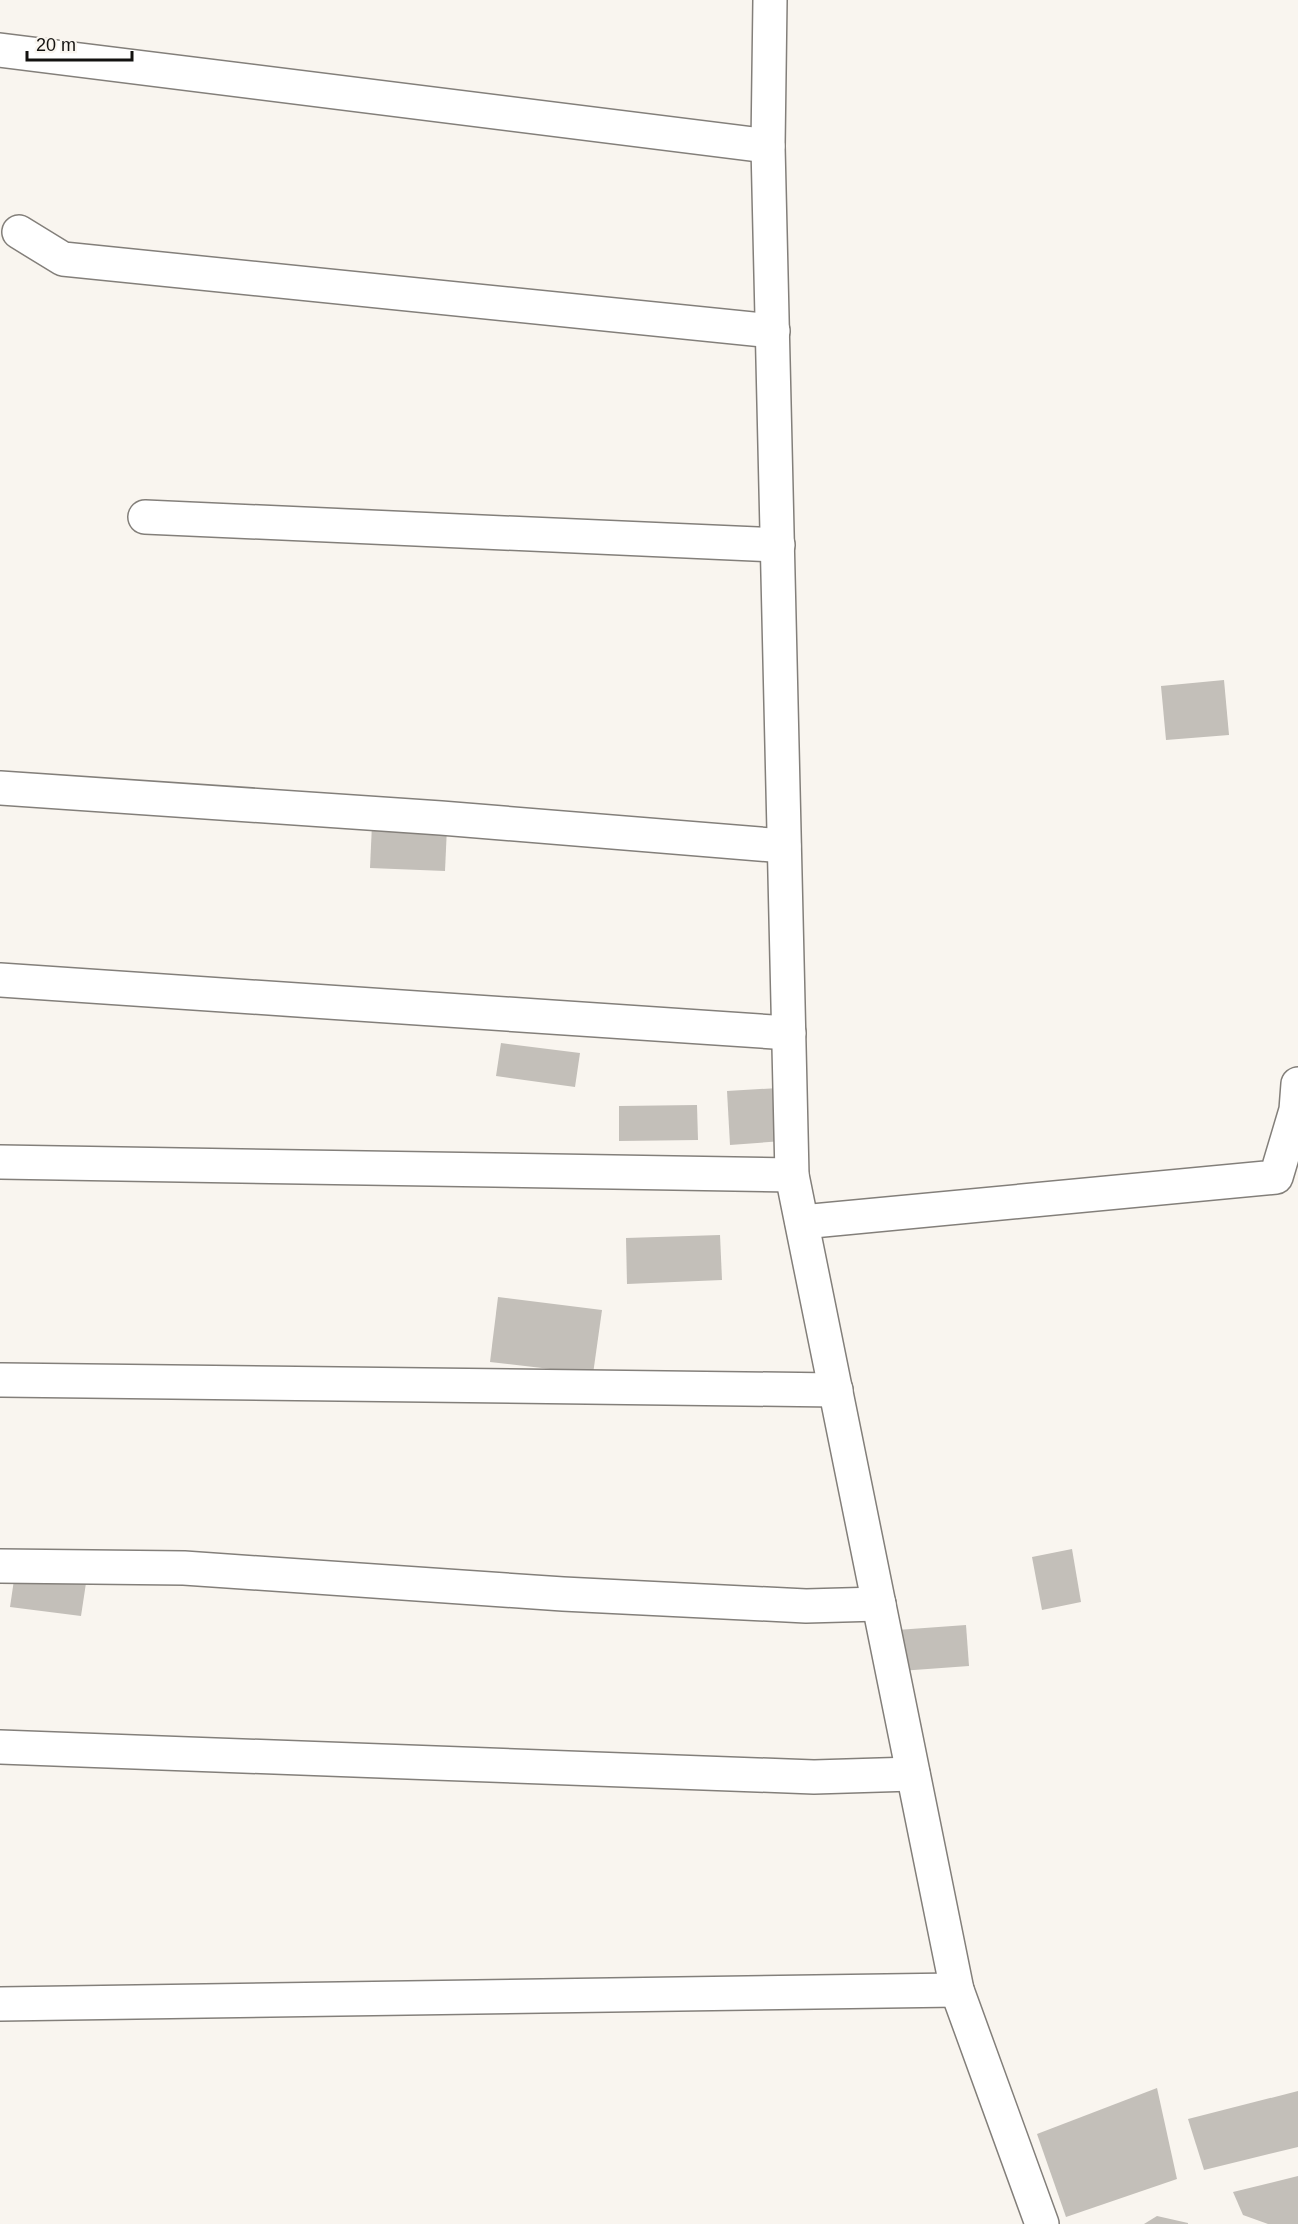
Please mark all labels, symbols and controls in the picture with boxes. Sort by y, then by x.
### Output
scale bar [27,24,132,62]
text: 20 m [36,35,76,55]

